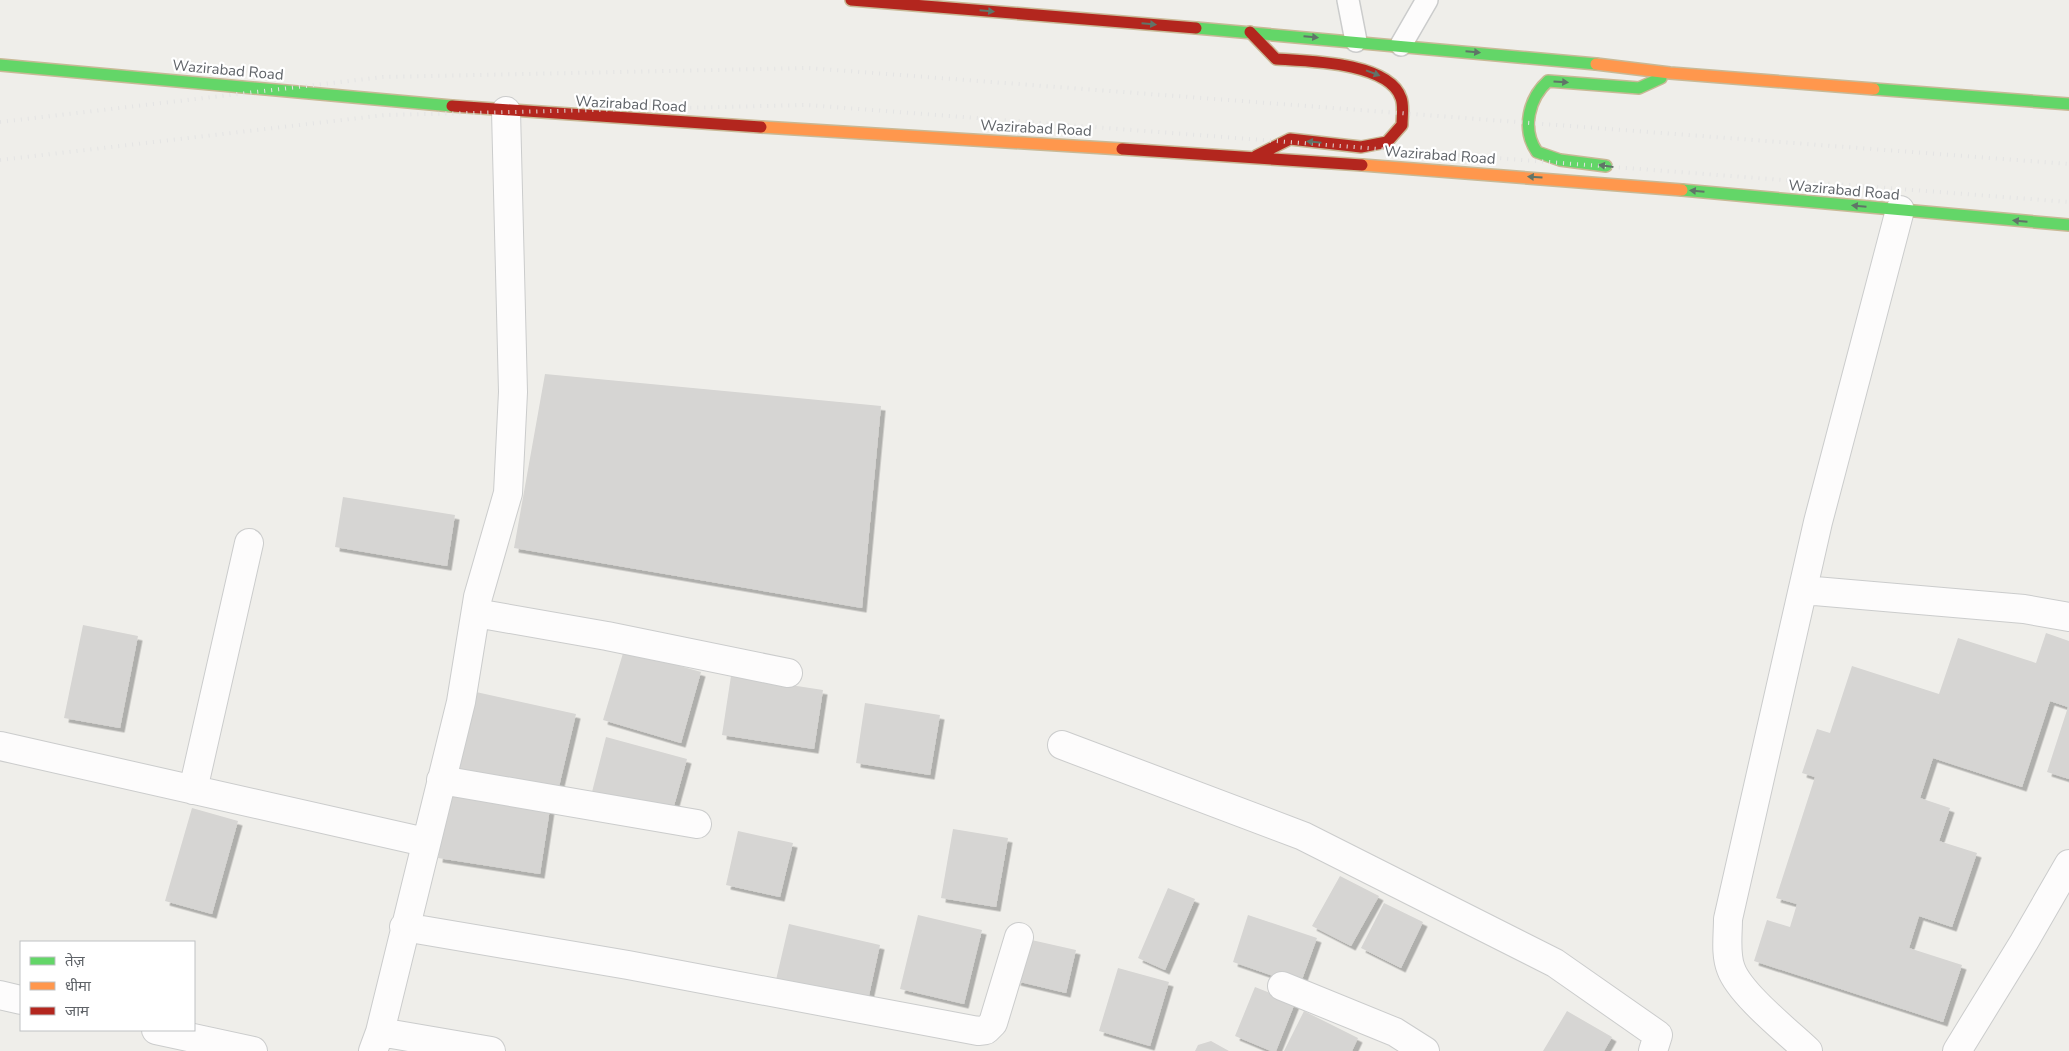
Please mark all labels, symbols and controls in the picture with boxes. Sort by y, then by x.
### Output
one-way arrow [980,7,996,15]
one-way arrow [1142,20,1158,28]
one-way arrow [1303,33,1319,41]
one-way arrow [1465,48,1481,56]
street label: Wazirabad Road [172,55,284,85]
one-way arrow [1366,70,1381,77]
one-way arrow [1553,78,1569,86]
street label: Wazirabad Road [575,91,687,117]
street label: Wazirabad Road [980,115,1092,141]
one-way arrow [1305,138,1321,146]
street label: Wazirabad Road [1384,141,1496,169]
one-way arrow [1598,162,1614,170]
one-way arrow [1527,173,1543,181]
street label: Wazirabad Road [1788,175,1900,205]
one-way arrow [1689,187,1705,195]
one-way arrow [1850,202,1866,210]
one-way arrow [2012,217,2028,225]
legend [20,941,195,1031]
text: तेज़ [65,951,86,971]
text: धीमा [65,976,92,996]
text: जाम [65,1001,90,1021]

